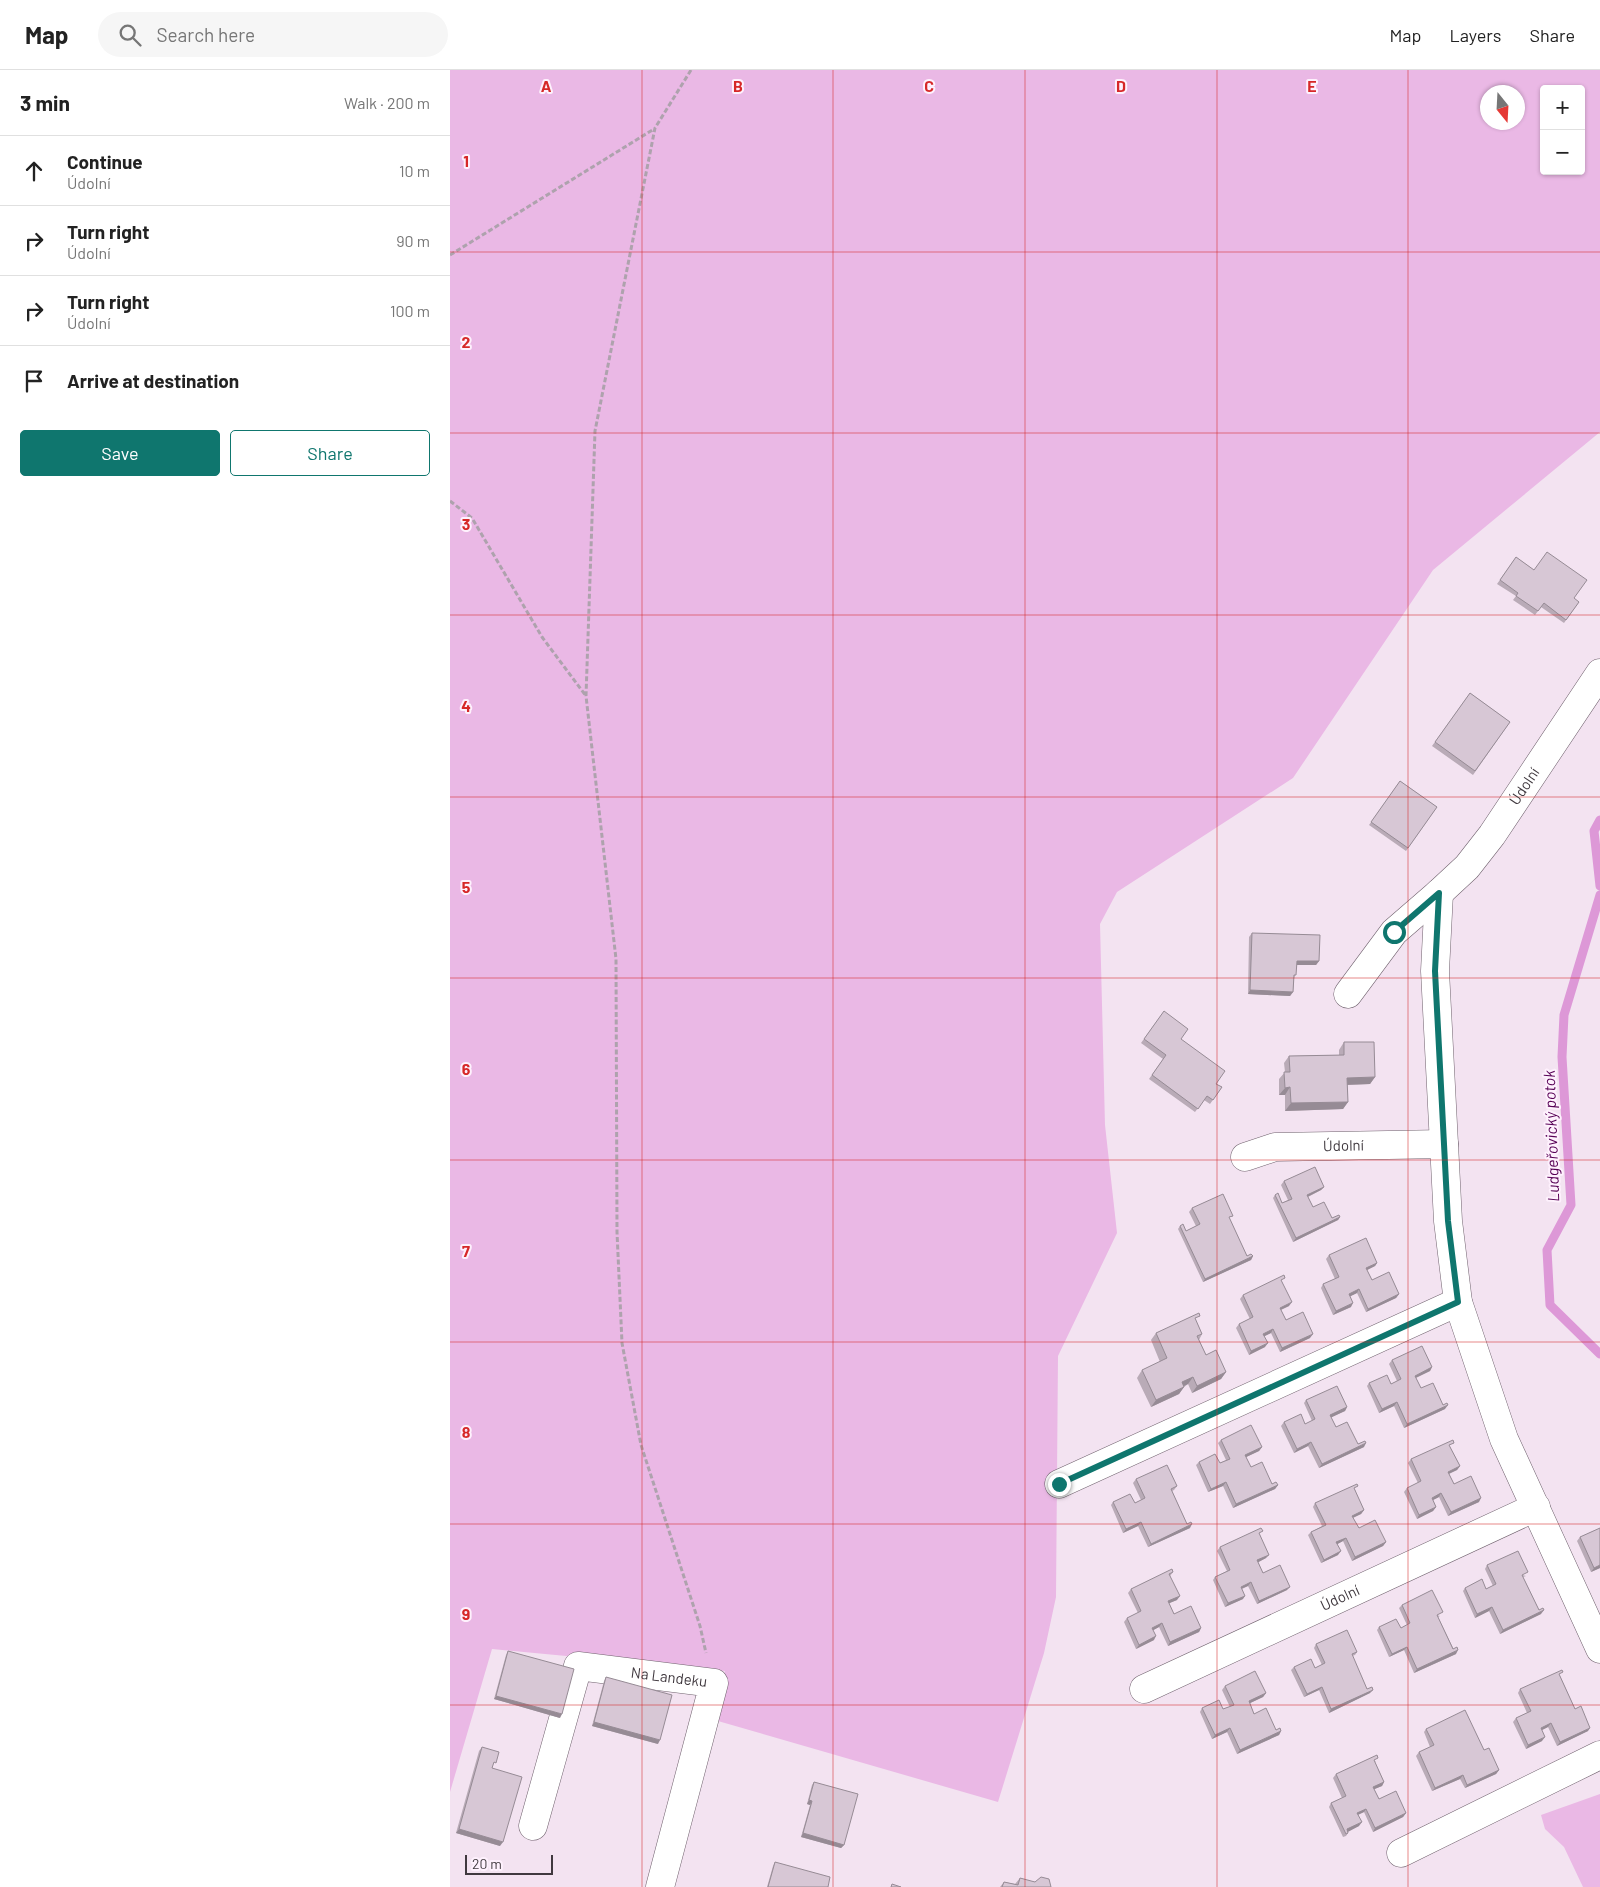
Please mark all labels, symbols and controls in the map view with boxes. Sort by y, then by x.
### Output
search box [98,12,448,57]
text: Map [25,20,68,49]
icon: search [116,21,144,49]
text: Search here [156,23,255,46]
text: Map [1389,24,1421,46]
text: Layers [1449,24,1502,46]
text: Share [1530,24,1575,46]
text: A [541,76,552,95]
text: B [733,76,743,95]
text: C [924,76,934,95]
text: D [1116,76,1126,95]
text: E [1307,76,1317,95]
north arrow [1480,85,1525,130]
map controls [1540,85,1585,175]
button: + [1540,85,1585,130]
text: 3 min [20,90,70,115]
text: Walk · 200 m [344,93,430,112]
button: − [1540,130,1585,175]
text: Continue [67,150,143,173]
text: 1 [463,151,469,170]
icon: ahead [20,157,48,185]
text: 10 m [399,161,430,180]
text: Údolní [67,173,111,192]
text: Turn right [67,220,149,243]
icon: right [20,227,48,255]
text: 90 m [396,231,430,250]
text: Údolní [67,243,111,262]
text: Turn right [67,290,149,313]
icon: right [20,297,48,325]
text: 100 m [390,301,430,320]
text: Údolní [67,313,111,332]
text: 2 [462,332,471,351]
icon: arrive [20,367,48,395]
text: Arrive at destination [67,369,239,392]
button: Save [20,430,220,476]
button: Share [230,430,430,476]
text: 3 [462,514,470,533]
text: 4 [461,696,471,715]
street label: Údolní [1505,764,1542,808]
text: 5 [462,877,471,896]
route start [1383,921,1406,944]
text: 6 [462,1059,471,1078]
water label: Ludgeřovický potok [1539,1070,1562,1202]
street label: Údolní [1323,1135,1364,1154]
text: 7 [462,1241,470,1260]
text: 8 [462,1422,471,1441]
route end [1048,1473,1071,1496]
street label: Údolní [1317,1580,1362,1614]
text: 9 [462,1604,470,1623]
street label: Na Landeku [630,1663,708,1690]
scale bar [465,1852,552,1875]
text: 20 m [472,1855,502,1872]

